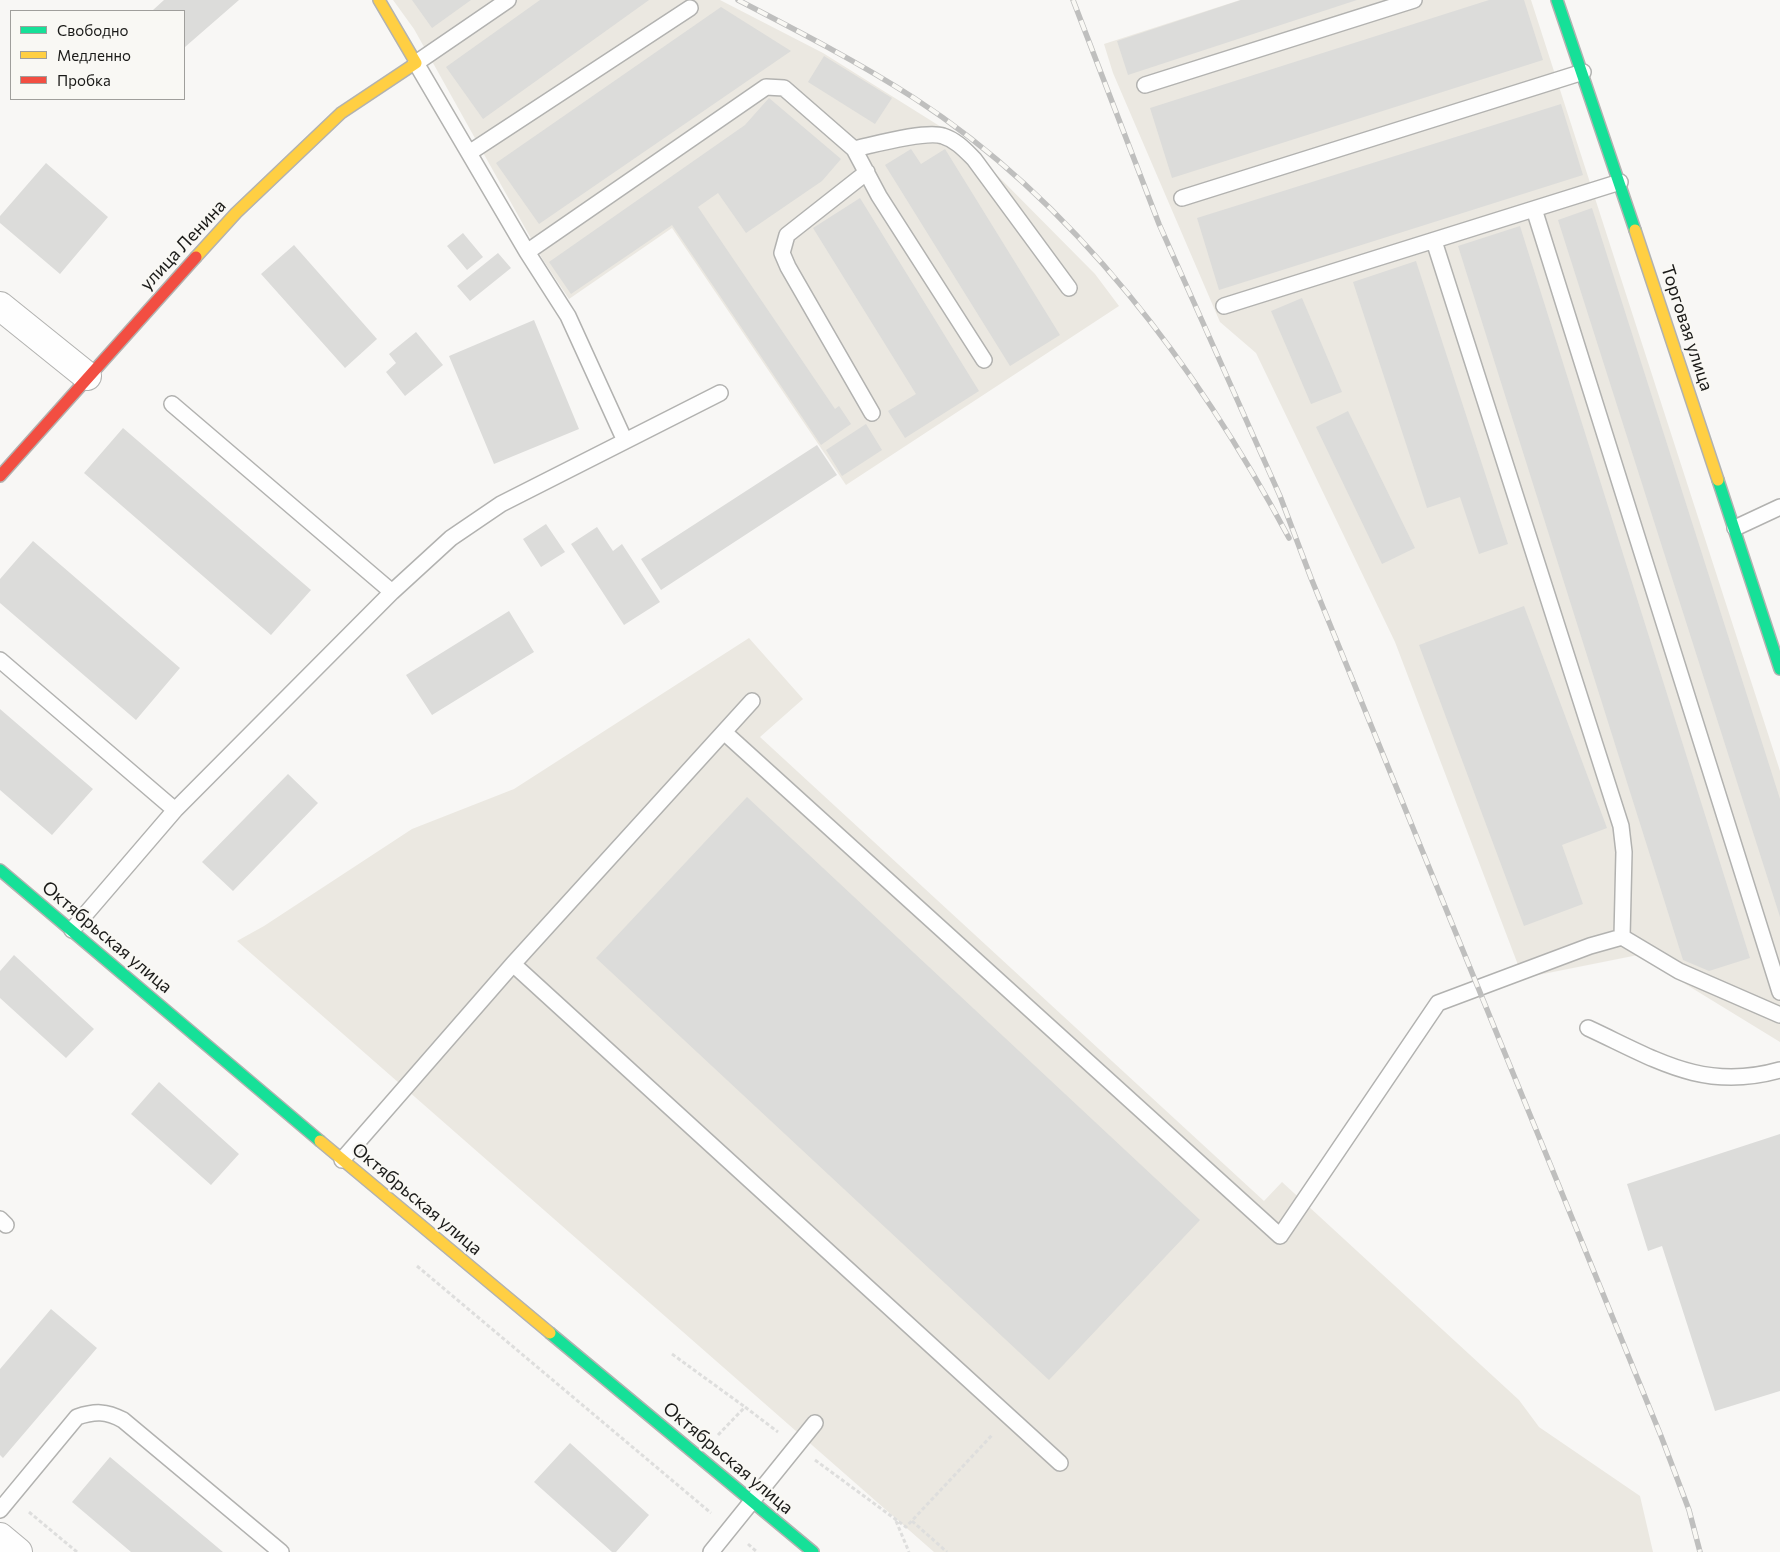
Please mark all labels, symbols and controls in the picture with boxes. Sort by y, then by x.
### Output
legend [10,10,185,100]
text: Свободно [57,21,128,39]
text: Медленно [57,46,131,64]
text: Пробка [57,71,111,89]
street label: улица Ленина [136,195,230,295]
street label: Торговая улица [1656,262,1718,394]
street label: Октябрьская улица [38,876,176,998]
street label: Октябрьская улица [348,1138,486,1260]
street label: Октябрьская улица [659,1397,797,1519]

